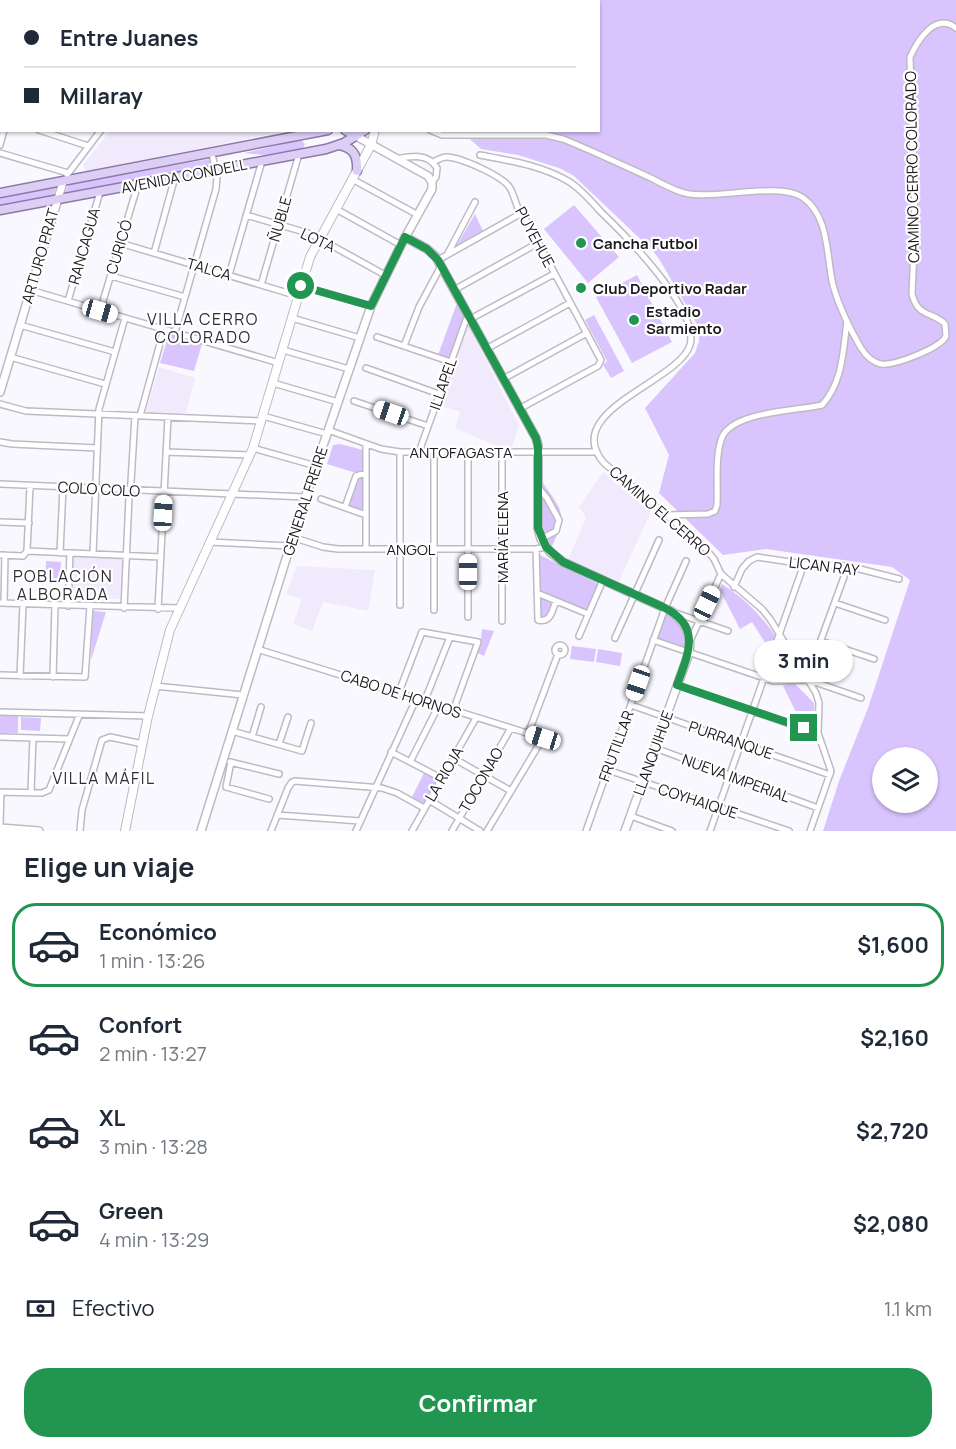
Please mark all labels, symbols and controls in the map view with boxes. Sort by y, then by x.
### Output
text: Entre Juanes [60,23,199,53]
street label: CAMINO CERRO COLORADO [900,71,924,263]
text: Millaray [60,81,143,111]
street label: AVENIDA CONDELL [119,153,249,199]
street label: ÑUBLE [264,194,296,244]
street label: PUYEHUE [510,203,560,271]
street label: RANCAGUA [63,205,105,287]
street label: ARTURO PRAT [16,206,64,306]
street label: CURICÓ [101,217,137,277]
street label: LOTA [297,223,339,257]
place label: Cancha Futbol [593,233,698,254]
marker: Cancha Futbol [574,236,588,250]
street label: TALCA [184,253,234,286]
route start [287,272,314,299]
place label: Club Deportivo Radar [593,278,747,299]
marker: Club Deportivo Radar [574,281,588,295]
car [80,297,120,325]
place label: Estadio Sarmiento [646,301,722,339]
district label: VILLA CERRO COLORADO [147,308,259,348]
marker: Estadio Sarmiento [627,313,641,327]
street label: ILLAPEL [424,355,462,413]
car [371,399,411,427]
street label: ANTOFAGASTA [409,442,513,463]
street label: GENERAL FREIRE [277,444,333,558]
street label: CAMINO EL CERRO [605,461,715,561]
street label: COLO COLO [57,476,141,502]
street label: MARÍA ELENA [492,490,513,583]
car [153,495,173,531]
street label: ANGOL [387,539,436,560]
street label: LICAN RAY [788,551,861,581]
car [459,554,477,590]
district label: POBLACIÓN ALBORADA [13,565,113,605]
car [691,583,723,623]
callout: 3 min [754,641,854,683]
text: 3 min [778,647,829,674]
car [624,663,652,703]
street label: CABO DE HORNOS [338,665,464,723]
street label: LLANQUIHUE [628,707,678,799]
street label: FRUTILLAR [593,708,639,784]
route end [790,714,817,741]
street label: PURRANQUE [686,716,776,764]
car [523,724,563,752]
street label: LA RIOJA [420,742,468,805]
street label: TOCONAO [454,744,508,816]
map controls [872,747,938,813]
button: layers [872,747,938,813]
street label: NUEVA IMPERIAL [679,749,793,807]
district label: VILLA MÁFIL [52,767,156,789]
street label: COYHAIQUE [655,778,741,824]
text: Elige un viaje [24,848,195,885]
text: Económico [99,917,217,947]
icon: car [27,918,81,972]
text: $1,600 [857,930,929,960]
text: 1 min · 13:26 [99,947,206,974]
text: Confort [99,1010,182,1040]
icon: car [27,1011,81,1065]
text: $2,160 [860,1023,929,1053]
text: 2 min · 13:27 [99,1040,207,1067]
text: XL [99,1103,125,1133]
icon: car [27,1104,81,1158]
text: $2,720 [856,1116,929,1146]
text: 3 min · 13:28 [99,1133,208,1160]
text: Green [99,1196,164,1226]
icon: car [27,1197,81,1251]
text: $2,080 [853,1209,929,1239]
text: 4 min · 13:29 [99,1226,209,1253]
icon: cash [24,1292,57,1325]
text: Efectivo [72,1293,155,1323]
text: 1.1 km [884,1295,932,1322]
button: Confirmar [24,1368,932,1437]

